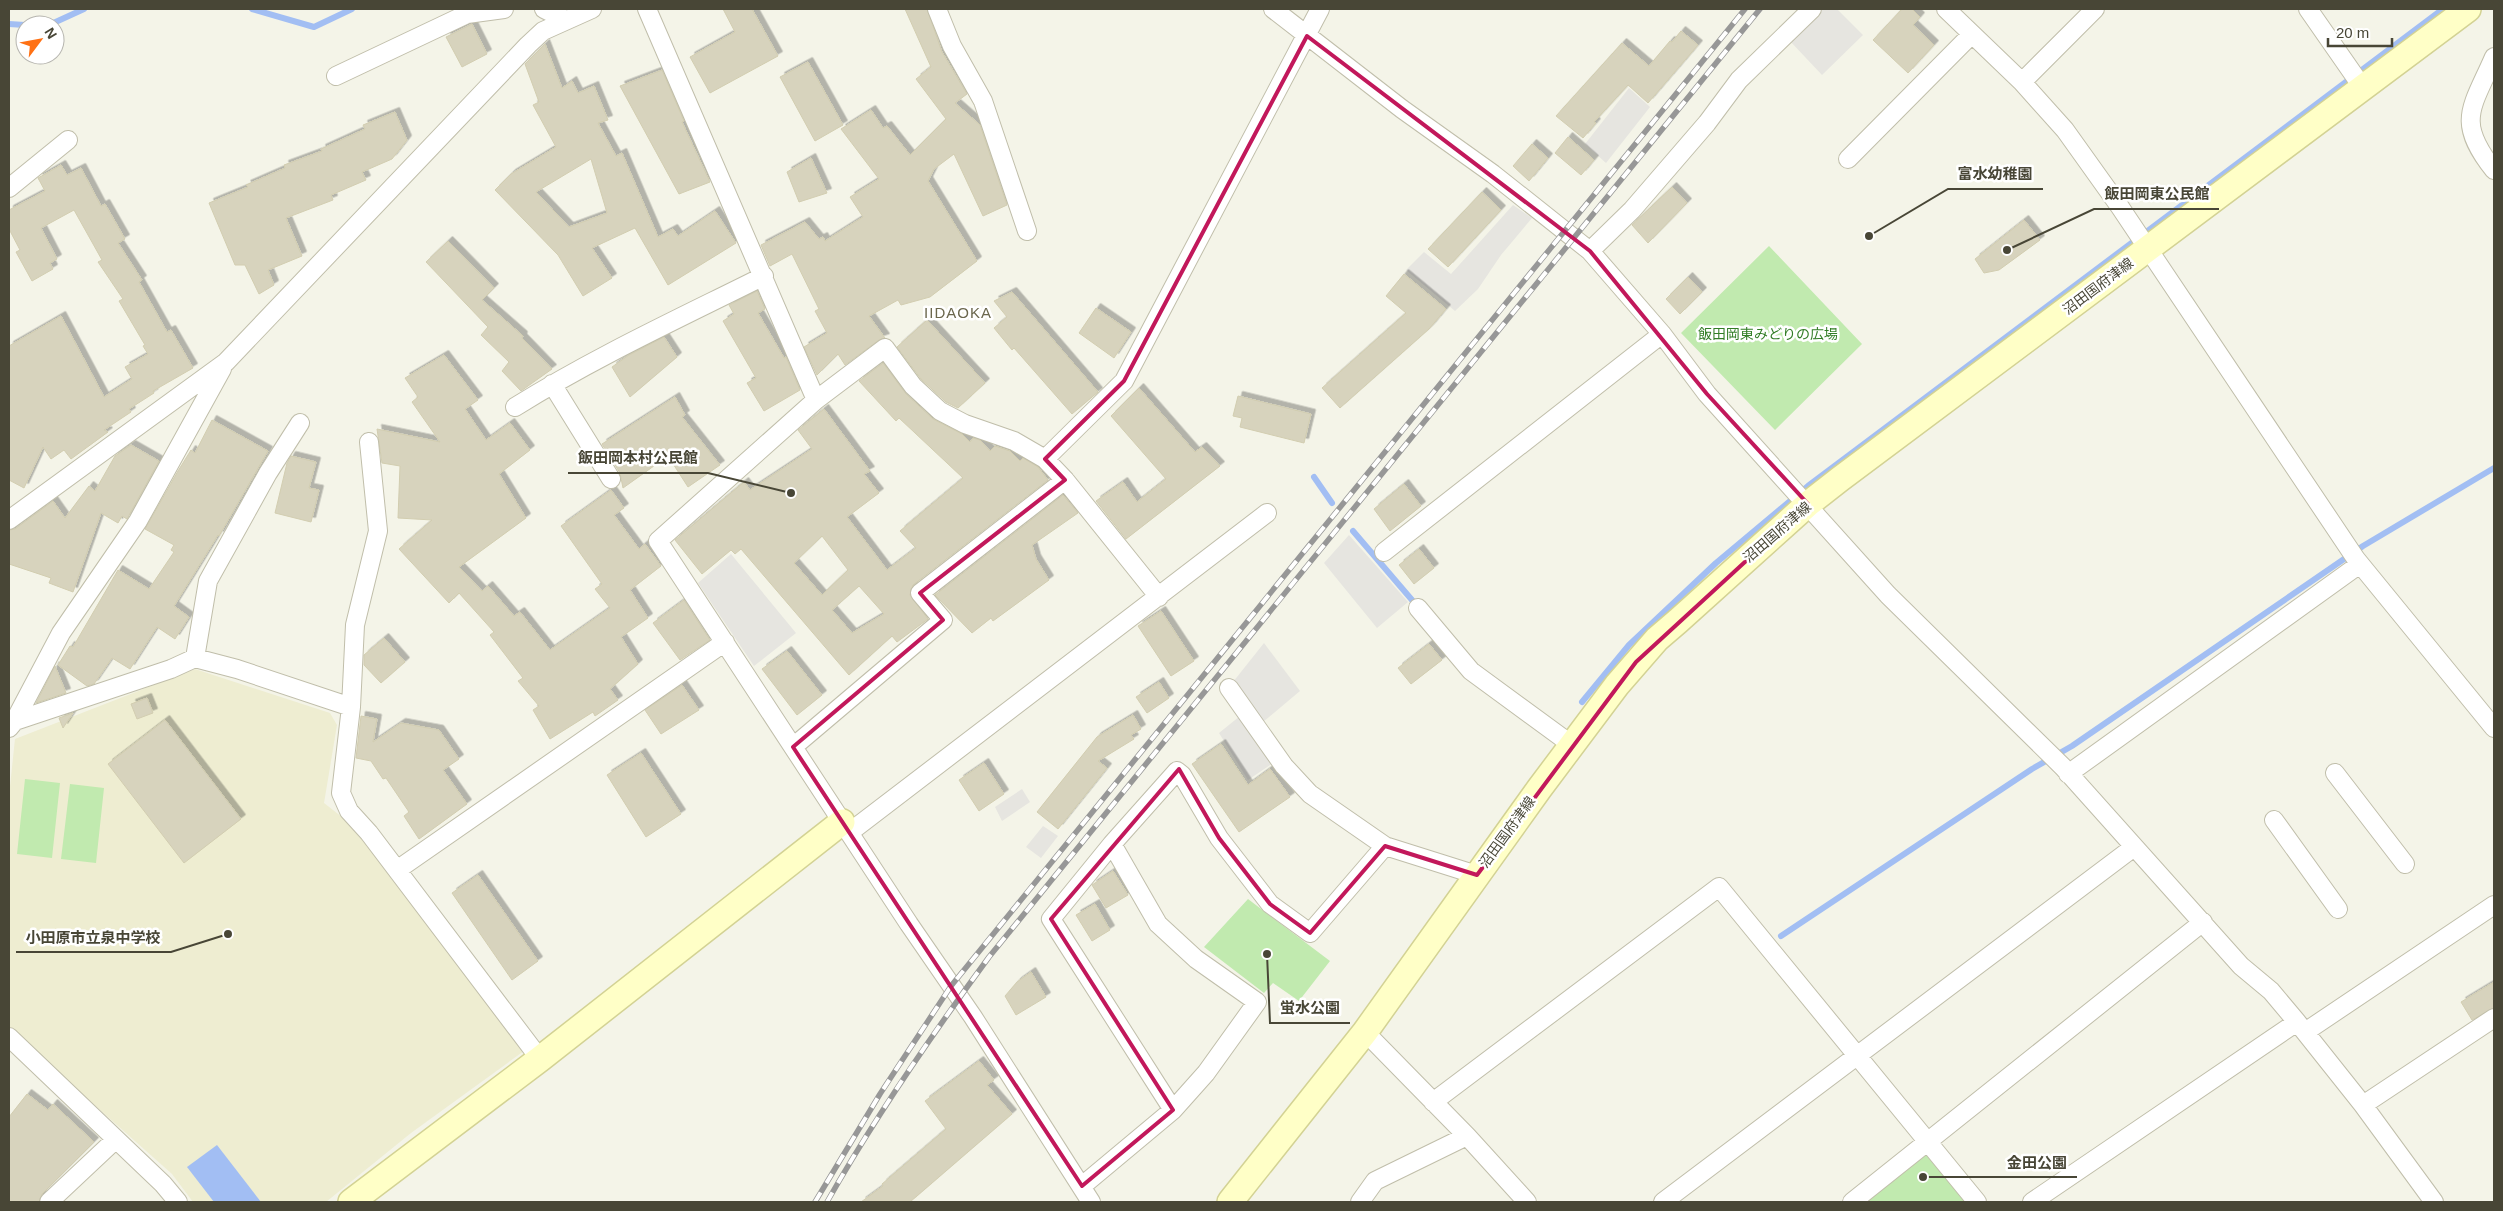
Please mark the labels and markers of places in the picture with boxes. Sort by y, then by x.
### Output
callout: 富水幼稚園 [1948,159,2043,189]
callout: 飯田岡東公民館 [2094,179,2219,209]
callout: 飯田岡本村公民館 [568,443,708,473]
callout: 小田原市立泉中学校 [16,922,171,952]
callout: 蛍水公園 [1270,993,1350,1023]
callout: 金田公園 [1997,1147,2077,1177]

